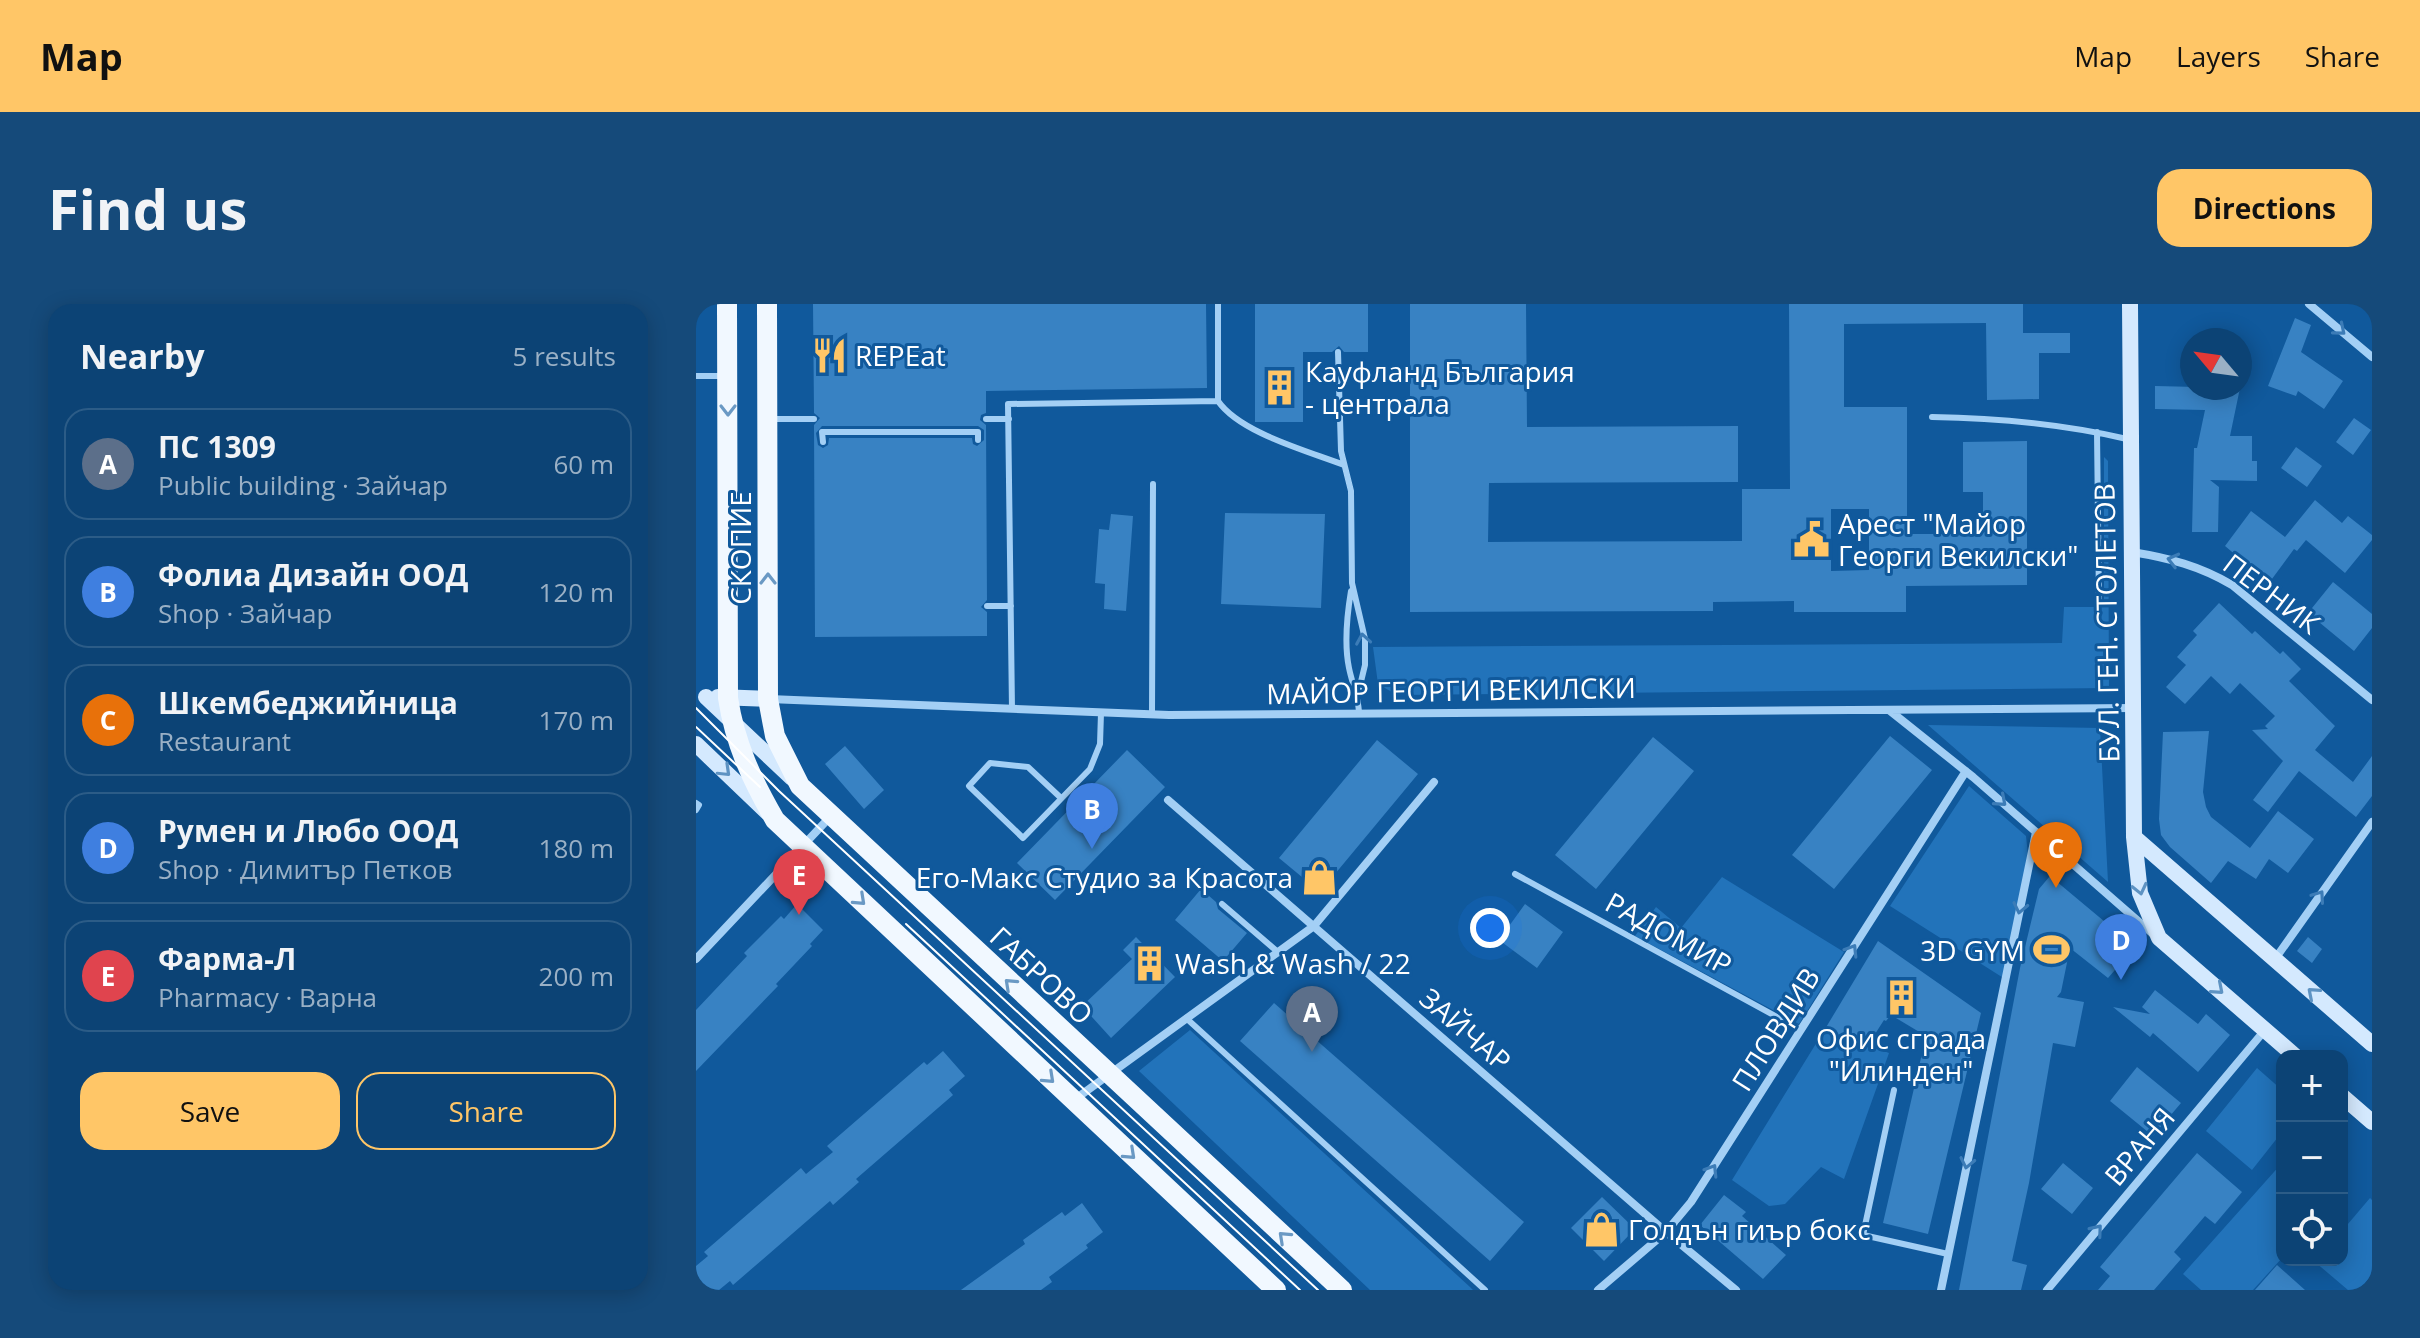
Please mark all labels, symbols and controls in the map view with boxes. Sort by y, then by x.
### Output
text: Map [40,30,123,82]
text: Map [2074,37,2132,75]
text: Layers [2176,37,2261,75]
text: Share [2305,37,2380,75]
button: Directions [2157,169,2372,247]
text: Find us [48,170,247,246]
one-way arrow [2331,320,2346,335]
north arrow [2180,328,2252,400]
text: Nearby [80,333,205,379]
restaurant icon: REPEat [810,336,848,374]
place label: REPEat [855,336,946,374]
text: 5 results [513,338,616,374]
place label: Кауфланд България - централа [1305,352,1575,422]
building icon: Кауфланд България - централа [1260,368,1298,406]
one-way arrow [719,404,737,417]
text: ПС 1309 [158,426,276,467]
text: A [99,446,117,482]
text: 60 m [553,446,614,482]
text: Public building · Зайчар [158,467,448,503]
street label: БУЛ. ГЕН. СТОЛЕТОВ [2085,483,2127,763]
street label: СКОПИЕ [721,491,759,605]
place label: Арест "Майор Георги Векилски" [1838,504,2078,574]
public building icon: Арест "Майор Георги Векилски" [1793,520,1831,558]
street label: ПЕРНИК [2216,544,2329,642]
one-way arrow [2166,552,2180,569]
text: Фолиа Дизайн ООД [158,554,469,595]
one-way arrow [759,572,777,585]
text: B [99,574,117,610]
text: 120 m [539,574,614,610]
text: Shop · Зайчар [158,595,332,631]
one-way arrow [1355,632,1372,646]
street label: МАЙОР ГЕОРГИ ВЕКИЛСКИ [1266,668,1636,712]
text: Шкембеджийница [158,682,458,723]
text: C [100,702,116,738]
text: 170 m [539,702,614,738]
text: Restaurant [158,723,291,759]
one-way arrow [716,762,730,777]
pin: B [1066,783,1118,849]
one-way arrow [1992,791,2007,806]
text: Румен и Любо ООД [158,810,458,851]
pin: C [2030,822,2082,888]
text: D [98,830,118,866]
text: 180 m [539,830,614,866]
pin: E [773,849,825,915]
text: Shop · Димитър Петков [158,851,453,887]
place label: Eго-Макс Студио за Красота [916,858,1293,896]
shop icon: Eго-Макс Студио за Красота [1300,858,1338,896]
one-way arrow [2131,882,2148,895]
street label: РАДОМИР [1599,883,1739,983]
one-way arrow [850,890,865,904]
one-way arrow [2310,890,2324,904]
one-way arrow [2012,901,2029,914]
your location [1470,908,1510,948]
pin: D [2095,914,2147,980]
street label: ГАБРОВО [982,917,1102,1033]
place label: 3D GYM [1920,931,2025,969]
sports icon: 3D GYM [2032,931,2070,969]
text: Фарма-Л [158,938,296,979]
building icon: Wash & Wash / 22 [1130,944,1168,982]
place label: Wash & Wash / 22 [1175,944,1411,982]
one-way arrow [1842,944,1857,959]
text: E [101,958,115,994]
text: 200 m [539,958,614,994]
street label: ПЛОВДИВ [1722,960,1828,1098]
one-way arrow [1005,978,1019,993]
text: Pharmacy · Варна [158,979,377,1015]
street label: ЗАЙЧАР [1412,979,1520,1079]
building icon: Офис сграда "Илинден" [1882,979,1920,1017]
one-way arrow [2208,979,2223,994]
pin: A [1286,986,1338,1052]
one-way arrow [2308,988,2322,1003]
place label: Офис сграда "Илинден" [1816,1019,1986,1089]
map controls [2276,1050,2348,1266]
button: + [2276,1050,2348,1122]
one-way arrow [1040,1068,1054,1083]
button: Save [80,1072,340,1150]
button: Share [356,1072,616,1150]
street label: ВРАНЯ [2095,1099,2183,1193]
button: − [2276,1122,2348,1194]
one-way arrow [1120,1144,1135,1158]
one-way arrow [1959,1155,1976,1169]
one-way arrow [1703,1164,1718,1178]
button: locate [2276,1194,2348,1266]
shop icon: Голдън гиър бокс [1583,1210,1621,1248]
place label: Голдън гиър бокс [1628,1210,1871,1248]
one-way arrow [2087,1225,2102,1240]
one-way arrow [1279,1233,1294,1247]

